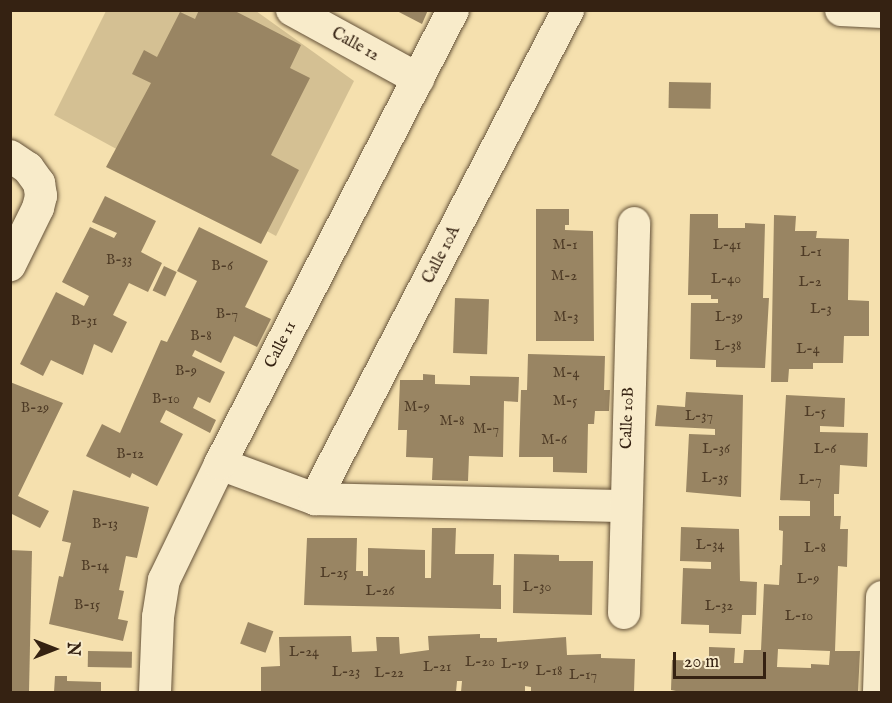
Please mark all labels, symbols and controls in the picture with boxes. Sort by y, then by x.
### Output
street label: Calle 12 [328,24,382,66]
street label: Calle 10A [419,223,465,287]
house number: M-1 [553,237,577,253]
house number: L-41 [713,237,741,253]
house number: L-1 [800,244,822,260]
house number: B-33 [106,252,132,268]
house number: B-6 [211,258,233,274]
house number: M-2 [551,268,577,284]
house number: L-40 [711,271,741,287]
house number: L-2 [798,274,822,290]
house number: L-3 [810,301,832,317]
house number: B-7 [216,306,238,322]
house number: M-3 [554,309,578,325]
house number: L-39 [715,309,743,325]
house number: B-31 [71,313,97,329]
street label: Calle 11 [261,318,301,372]
house number: B-8 [190,328,212,344]
house number: L-38 [714,338,742,354]
house number: L-4 [796,341,820,357]
house number: B-9 [175,363,197,379]
house number: M-4 [553,365,579,381]
street label: Calle 10B [617,387,639,449]
house number: B-10 [152,391,180,407]
house number: M-5 [553,393,577,409]
house number: M-9 [404,399,430,415]
house number: B-29 [21,400,49,416]
house number: L-5 [804,404,826,420]
house number: L-37 [685,408,713,424]
house number: M-8 [439,413,465,429]
house number: M-7 [473,421,499,437]
house number: M-6 [541,432,567,448]
house number: L-36 [702,441,730,457]
house number: L-6 [814,441,836,457]
house number: B-12 [116,446,144,462]
house number: L-35 [702,470,728,486]
house number: L-7 [798,472,822,488]
house number: B-13 [92,516,118,532]
house number: L-34 [696,537,724,553]
house number: L-8 [804,540,826,556]
house number: B-14 [81,558,109,574]
house number: L-25 [320,565,348,581]
house number: L-9 [797,571,819,587]
house number: L-30 [523,579,551,595]
house number: L-26 [366,583,394,599]
house number: B-15 [74,597,100,613]
house number: L-32 [705,598,733,614]
house number: L-10 [785,608,813,624]
north arrow [24,619,84,679]
scale bar [676,640,769,678]
text: N [62,642,82,656]
house number: L-24 [289,644,319,660]
text: 20 m [684,651,719,674]
house number: L-20 [465,654,495,670]
house number: L-19 [501,656,529,672]
house number: L-21 [423,659,451,675]
house number: L-18 [535,663,563,679]
house number: L-23 [332,664,360,680]
house number: L-22 [374,665,404,681]
house number: L-17 [569,667,597,683]

